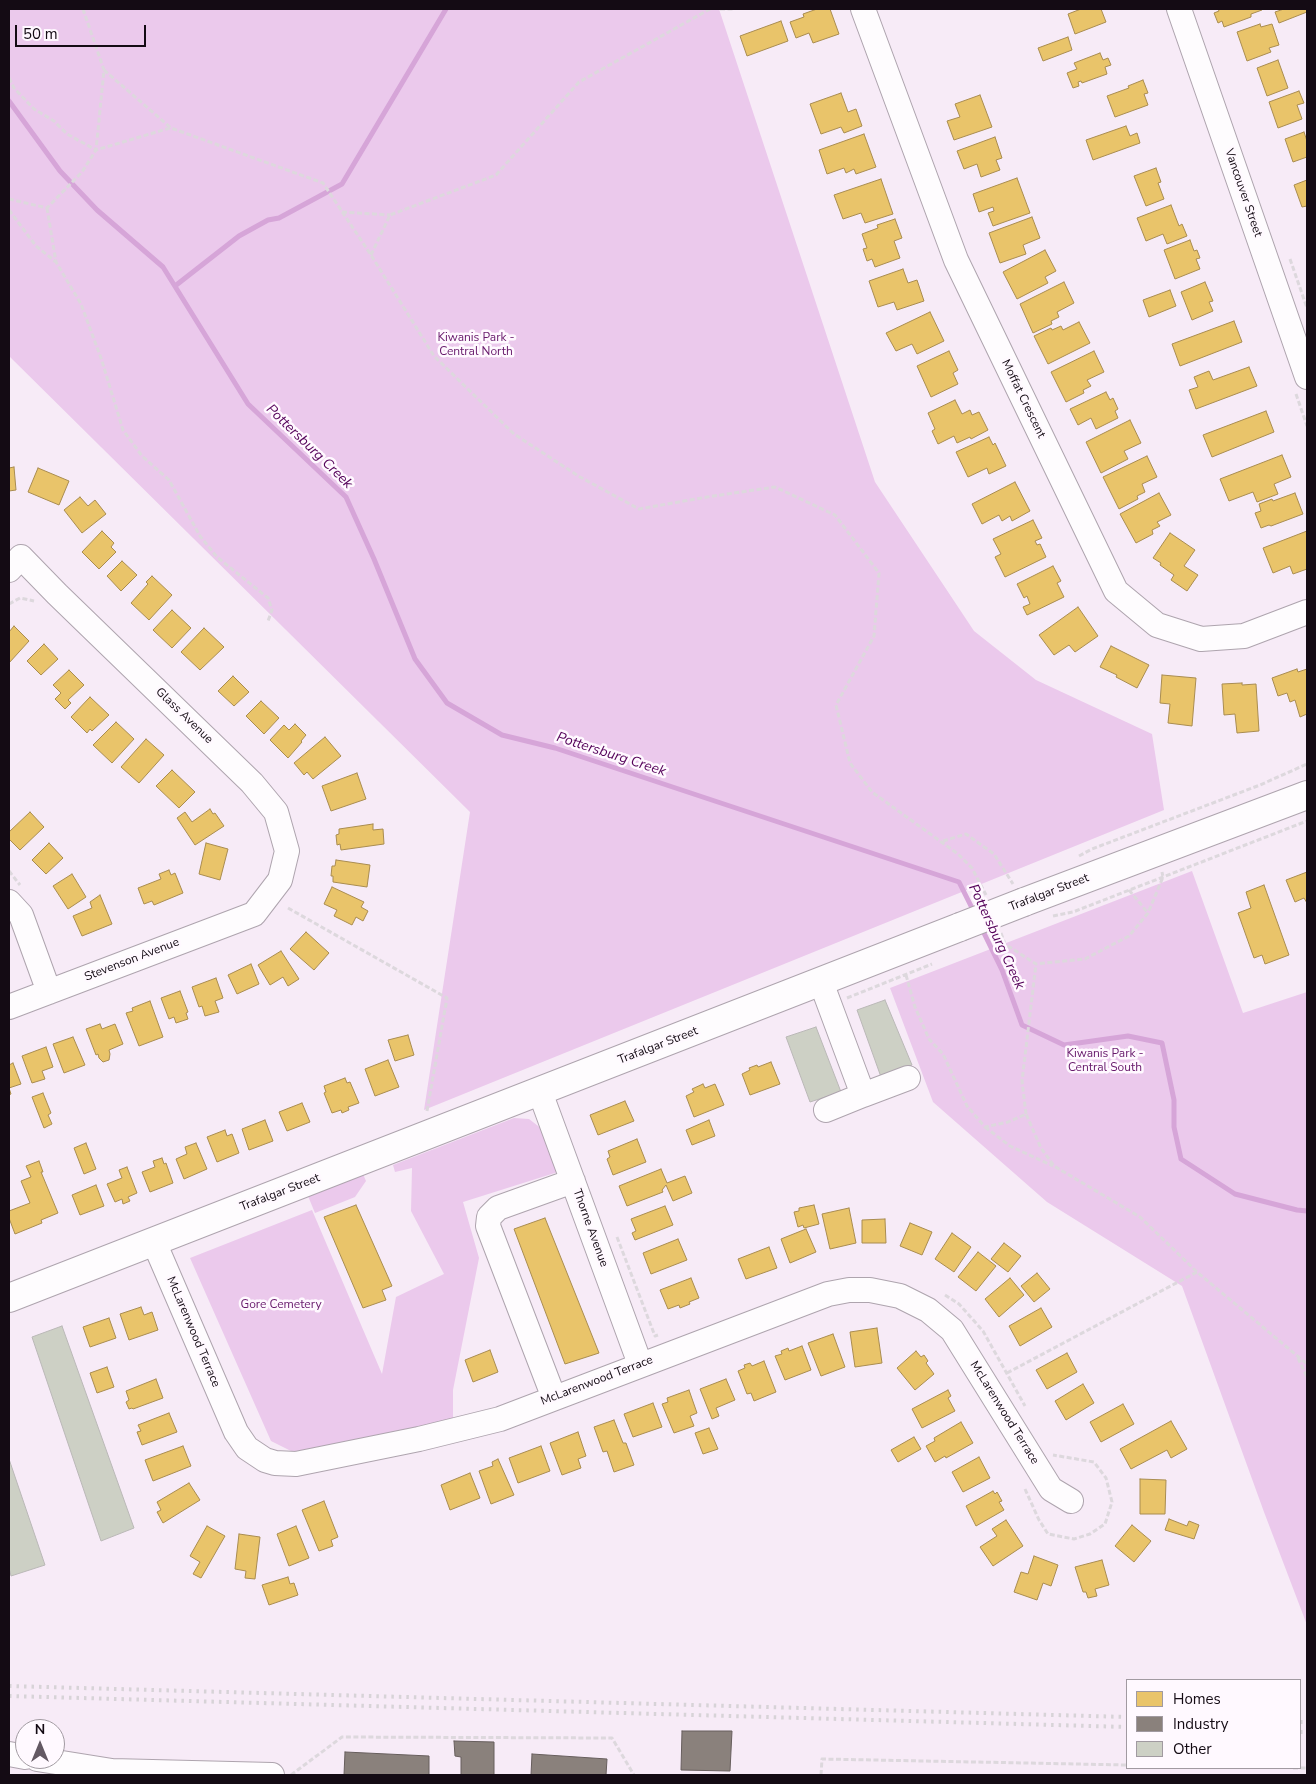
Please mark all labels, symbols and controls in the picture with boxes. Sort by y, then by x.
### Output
scale bar [18,15,149,47]
text: 50 m [23,24,58,44]
street label: Vancouver Street [1221,147,1265,239]
park label: Kiwanis Park - Central North [437,331,515,359]
street label: Moffat Crescent [998,357,1048,441]
water label: Pottersburg Creek [262,401,356,493]
street label: Glass Avenue [152,685,216,747]
water label: Pottersburg Creek [554,729,668,781]
street label: Trafalgar Street [1007,871,1091,915]
water label: Pottersburg Creek [964,882,1028,992]
street label: Stevenson Avenue [83,935,181,985]
street label: Trafalgar Street [616,1024,700,1068]
park label: Kiwanis Park - Central South [1066,1047,1144,1075]
street label: Trafalgar Street [238,1171,322,1215]
street label: Thorne Avenue [569,1187,611,1269]
street label: McLarenwood Terrace [163,1274,223,1390]
park label: Gore Cemetery [240,1298,322,1312]
street label: McLarenwood Terrace [539,1353,655,1409]
street label: McLarenwood Terrace [966,1359,1042,1467]
legend [1126,1679,1301,1769]
text: Homes [1173,1689,1221,1709]
text: Industry [1173,1714,1228,1734]
north arrow [15,1719,65,1769]
text: N [35,1720,45,1739]
text: Other [1173,1739,1212,1759]

